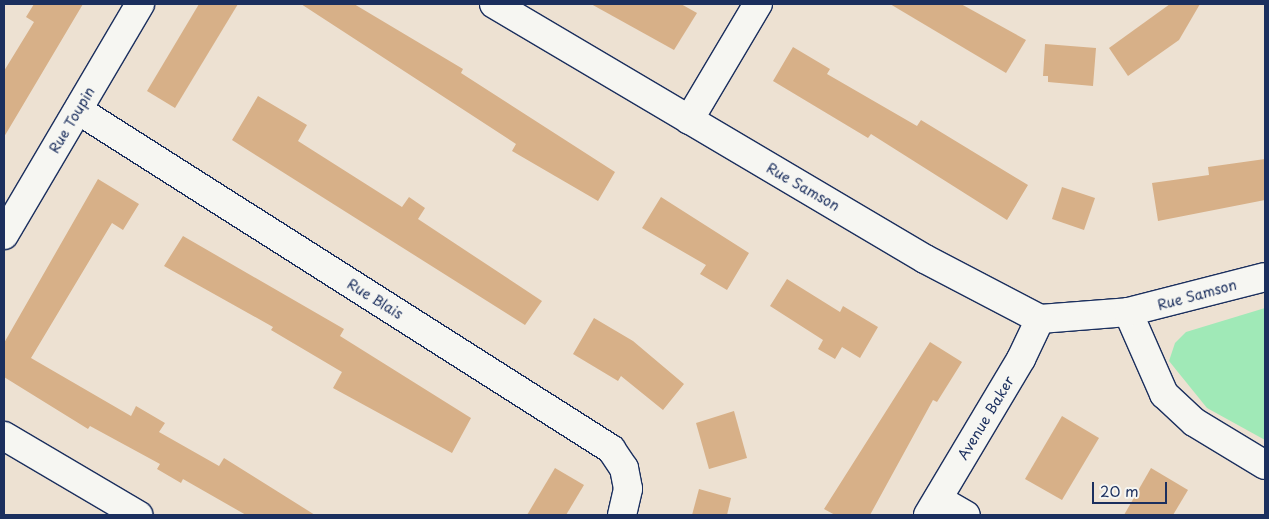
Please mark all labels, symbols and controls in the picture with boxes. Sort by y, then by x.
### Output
street label: Rue Toupin [45,83,99,157]
street label: Rue Samson [763,159,843,215]
street label: Rue Blais [344,275,406,323]
street label: Rue Samson [1155,276,1239,314]
street label: Avenue Baker [955,373,1017,463]
scale bar [1094,472,1169,504]
text: 20 m [1100,479,1139,502]

